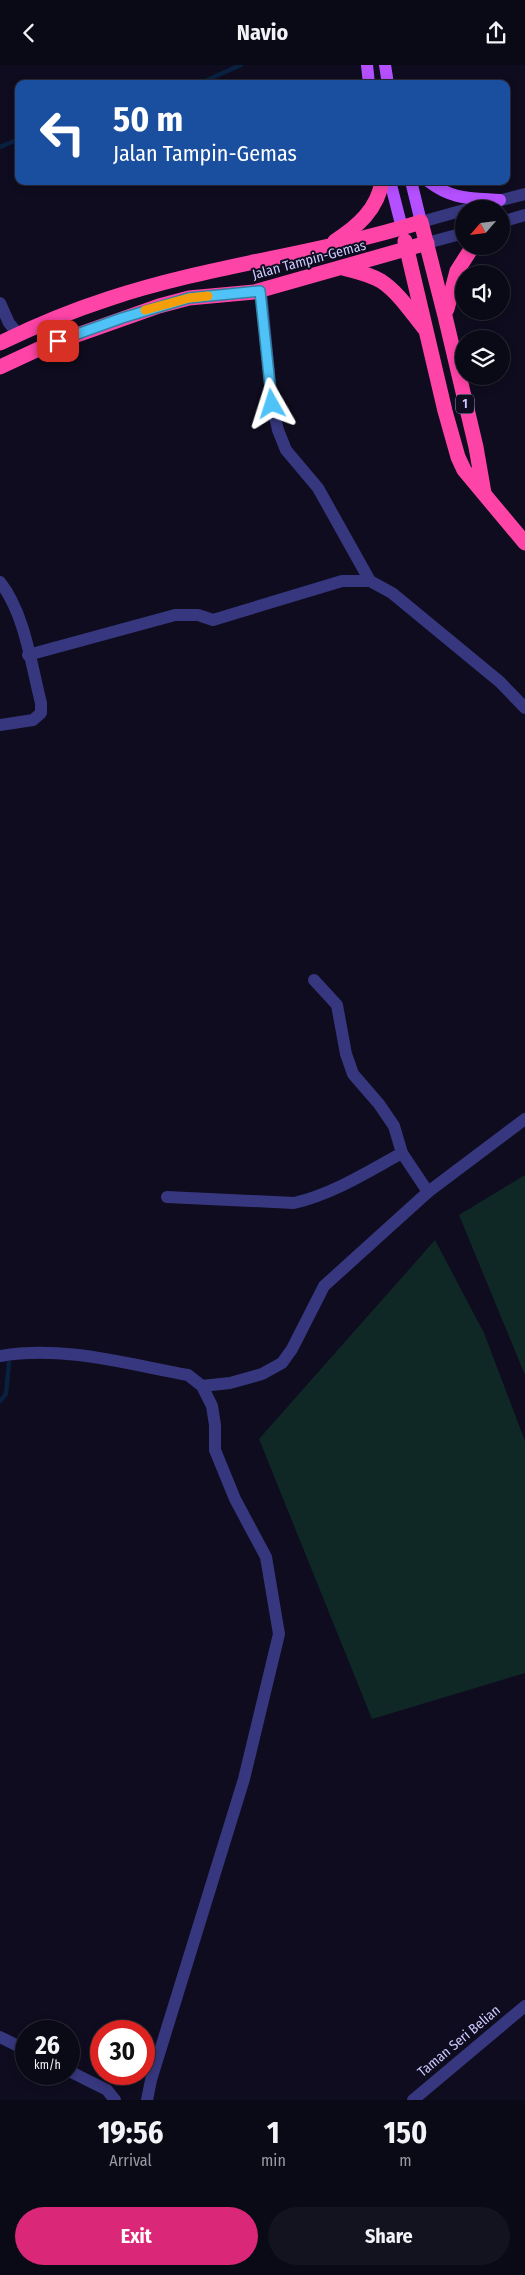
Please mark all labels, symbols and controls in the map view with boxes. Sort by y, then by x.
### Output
icon: back [15,19,43,47]
text: Navio [237,19,288,46]
icon: share [482,19,510,47]
text: 50 m [113,98,183,140]
icon: left [30,100,95,165]
text: Jalan Tampin-Gemas [113,140,297,167]
north arrow [455,200,510,255]
map controls [455,200,510,385]
street label: Jalan Tampin-Gemas [250,237,368,283]
button: sound [455,265,510,320]
pin [37,320,79,362]
icon: arrive [44,327,72,355]
button: layers [455,330,510,385]
position arrow [245,377,297,429]
road number: 1 [456,394,474,413]
street label: Taman Seri Belian [414,2002,504,2080]
speed limit sign: 30 [90,2020,155,2085]
text: 26 [35,2031,60,2061]
text: km/h [34,2058,61,2072]
text: 19:56 [98,2115,163,2151]
text: 1 [267,2115,280,2151]
text: 150 [383,2115,427,2151]
text: Arrival [109,2151,152,2170]
text: min [261,2151,286,2170]
text: m [399,2151,412,2170]
button: Exit [15,2207,258,2265]
button: Share [268,2207,510,2265]

